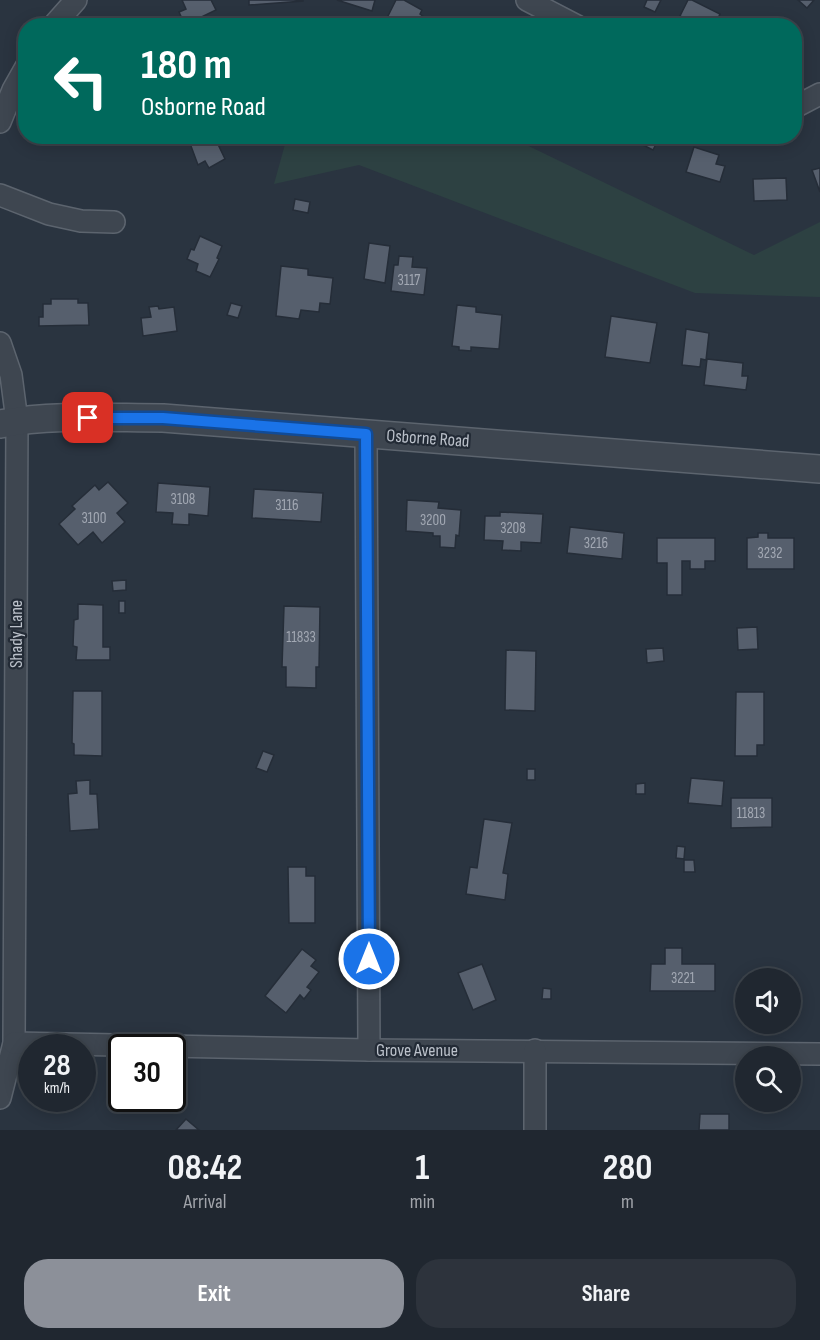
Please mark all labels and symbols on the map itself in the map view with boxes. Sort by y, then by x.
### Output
house number: 3117 [398,271,420,290]
pin [62,392,113,443]
street label: Osborne Road [386,425,470,452]
house number: 3108 [171,490,195,509]
house number: 3116 [275,496,299,515]
house number: 3100 [82,509,106,528]
house number: 3200 [420,511,446,530]
house number: 3208 [500,519,526,538]
house number: 3216 [584,534,608,553]
house number: 3232 [758,544,783,563]
street label: Shady Lane [6,600,27,668]
house number: 11833 [286,628,316,647]
house number: 11813 [737,804,765,823]
position arrow [337,927,401,991]
house number: 3221 [671,969,696,988]
speed limit sign: 30 [108,1034,186,1112]
street label: Grove Avenue [376,1040,458,1061]

